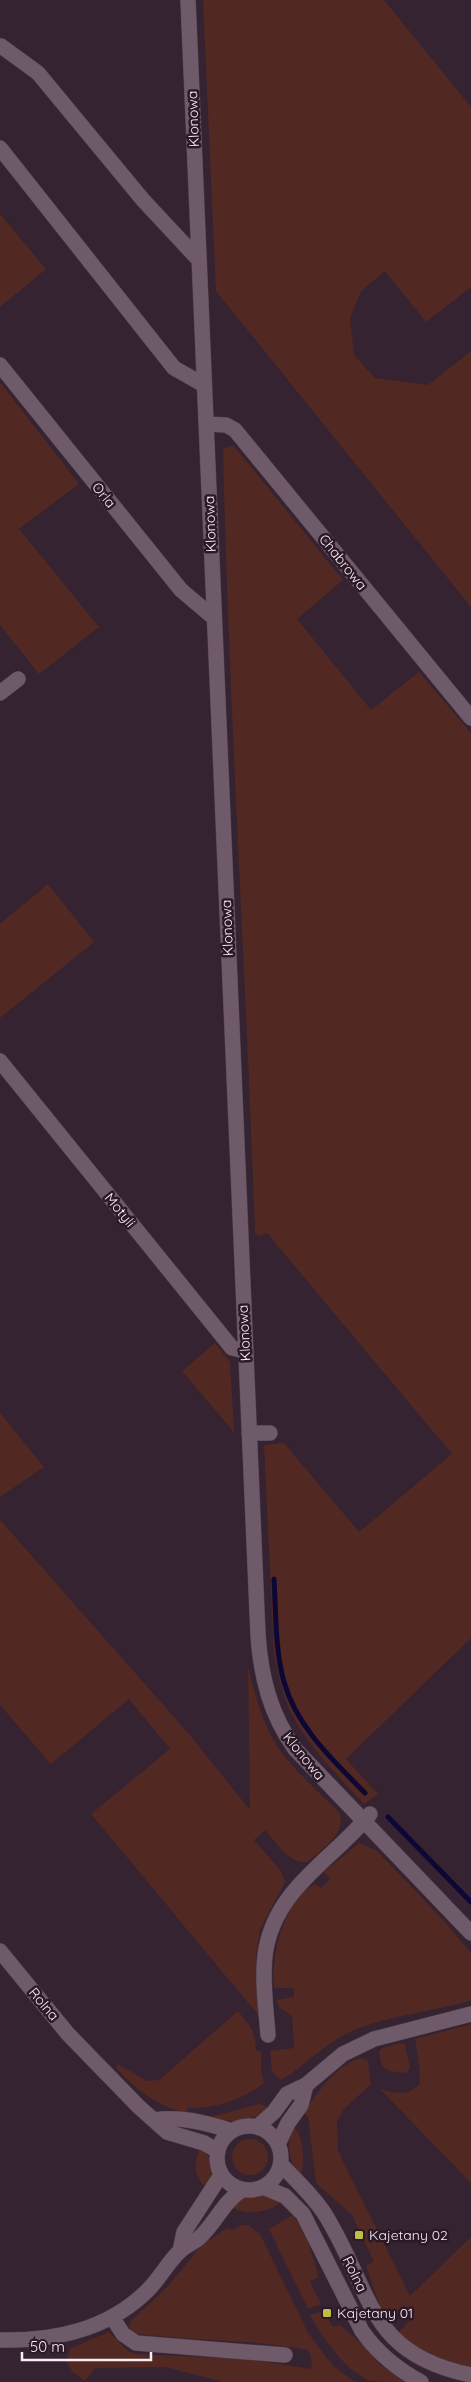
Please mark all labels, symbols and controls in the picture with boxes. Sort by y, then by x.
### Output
street label: Klonowa [183,90,203,148]
street label: Orla [88,479,120,511]
street label: Klonowa [200,495,220,553]
street label: Chabrowa [315,530,371,594]
street label: Klonowa [217,899,237,957]
street label: Motyli [101,1189,139,1231]
street label: Klonowa [234,1304,254,1362]
street label: Klonowa [279,1728,329,1784]
street label: Rolna [25,1984,63,2024]
place label: Kajetany 02 [369,2226,448,2244]
marker: Kajetany 02 [353,2229,365,2241]
street label: Rolna [339,2253,371,2295]
place label: Kajetany 01 [337,2304,413,2322]
marker: Kajetany 01 [321,2307,333,2319]
scale bar [22,2330,151,2362]
text: 50 m [30,2337,65,2356]

